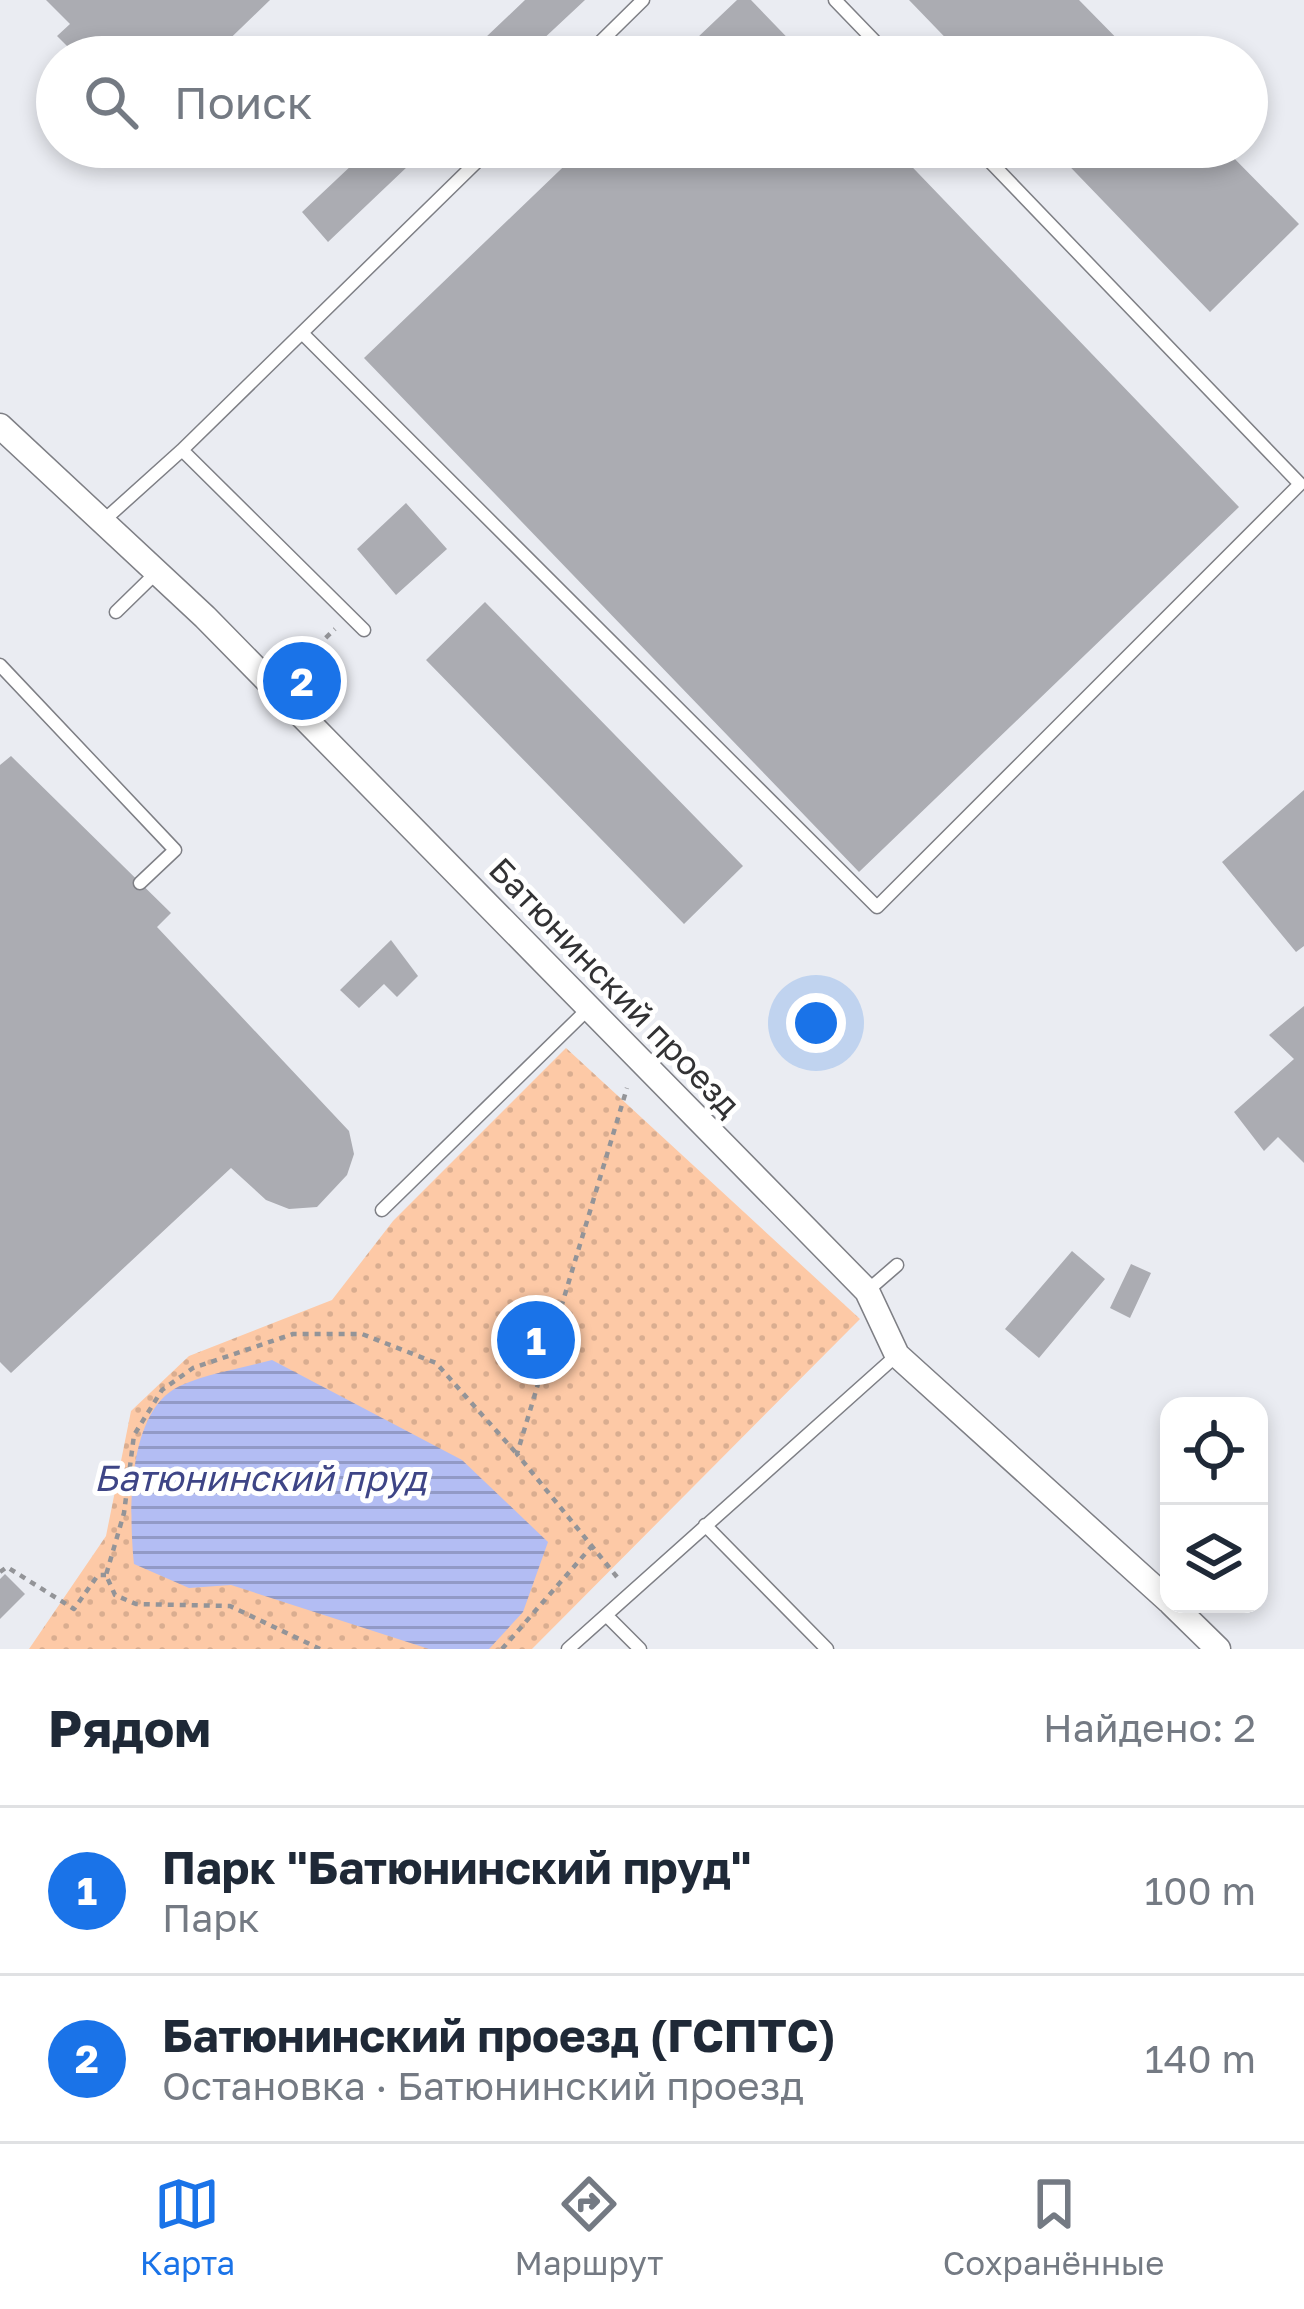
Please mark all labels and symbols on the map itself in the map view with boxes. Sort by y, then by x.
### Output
pin: 2 [263,636,341,726]
street label: Батюнинский проезд [482,849,749,1124]
your location [786,993,846,1053]
pin: 1 [497,1295,575,1385]
water label: Батюнинский пруд [94,1456,427,1499]

